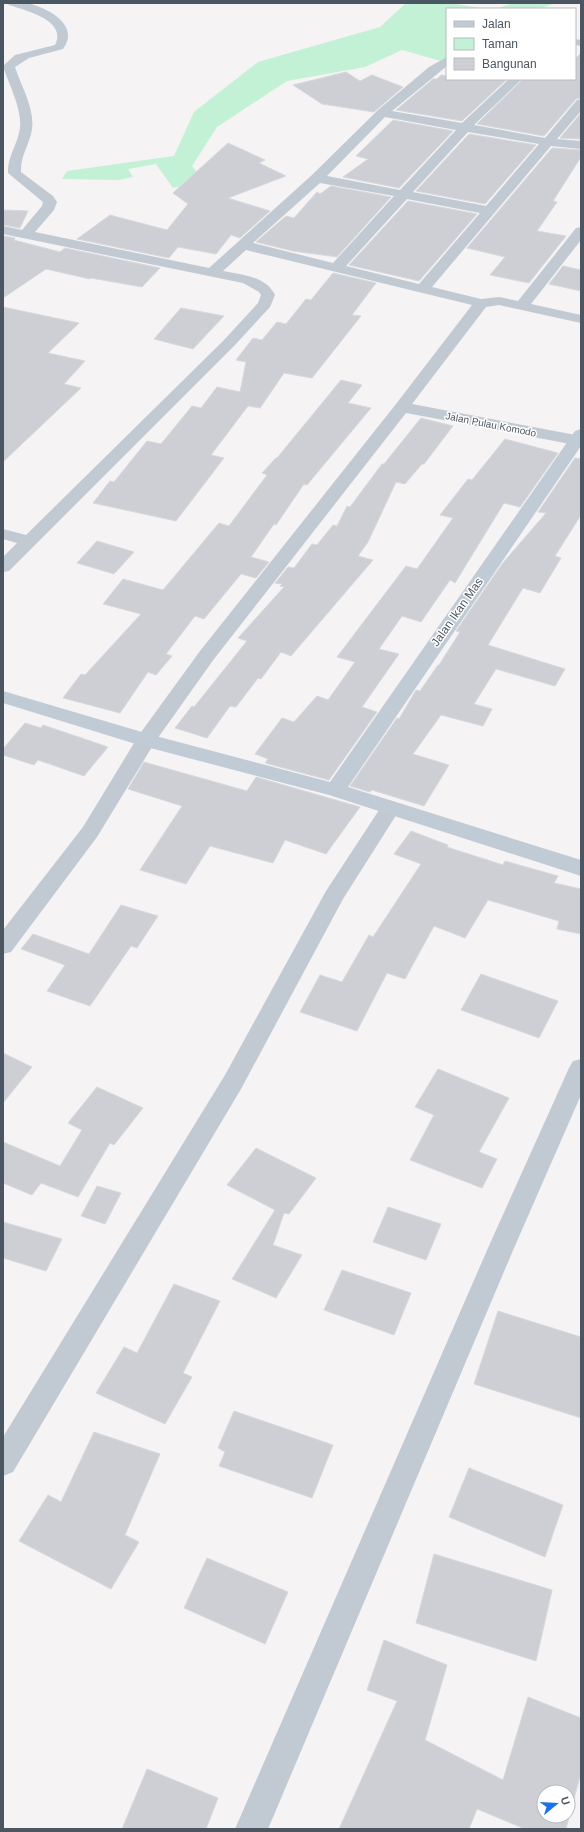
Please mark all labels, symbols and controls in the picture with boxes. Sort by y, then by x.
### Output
legend [446,8,576,80]
text: Jalan [482,17,511,31]
text: Taman [482,37,518,51]
text: Bangunan [482,57,537,71]
street label: Jalan Pulau Komodo [445,410,538,439]
street label: Jalan Ikan Mas [428,575,486,649]
north arrow [536,1784,576,1824]
text: U [559,1795,572,1807]

